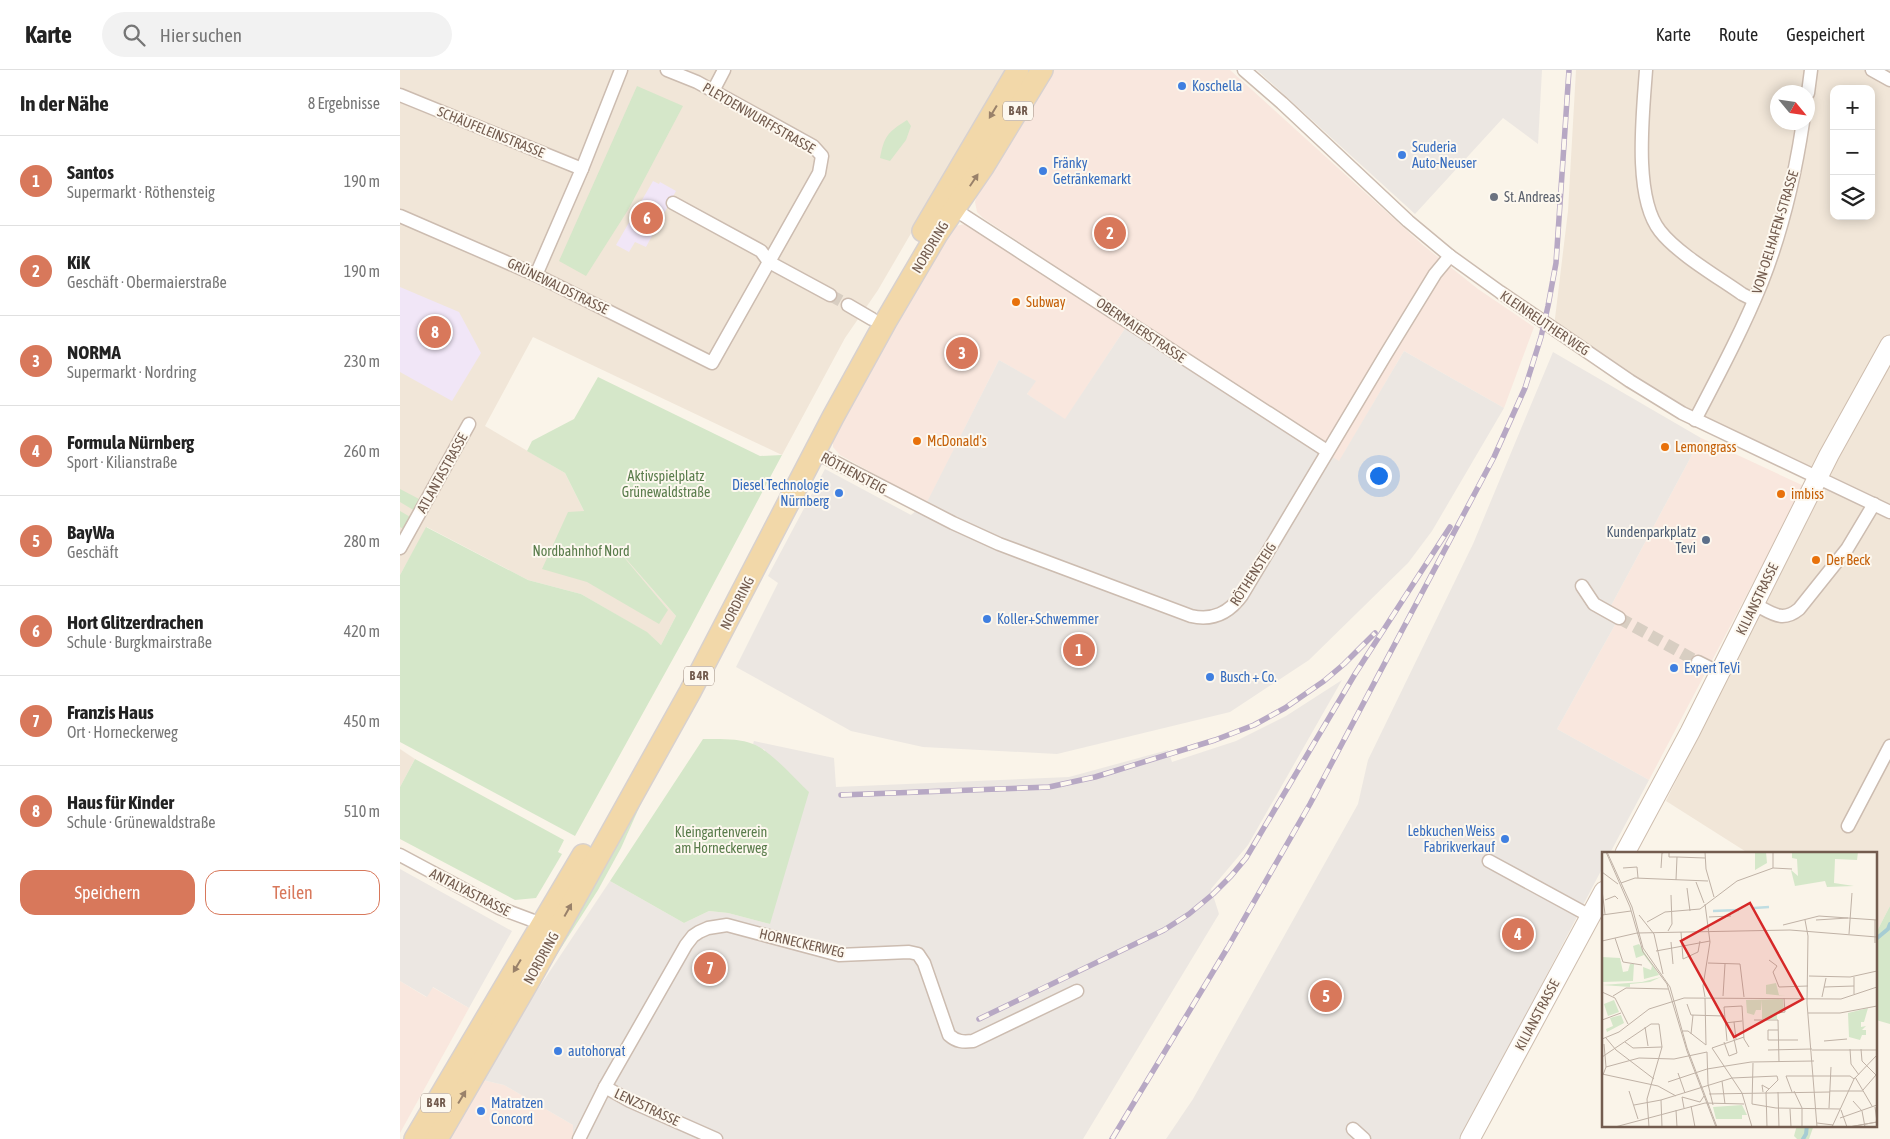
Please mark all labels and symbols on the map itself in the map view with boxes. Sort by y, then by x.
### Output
place label: Koschella [1192,78,1242,94]
street label: PLEYDENWURFFSTRASSE [700,79,818,157]
marker: Koschella [1176,80,1188,92]
north arrow [1770,85,1815,130]
road number: B 4R [1003,101,1033,120]
street label: SCHÄUFELEINSTRASSE [435,103,547,161]
one-way arrow [989,105,998,119]
place label: Scuderia Auto-Neuser [1412,139,1477,171]
marker: Scuderia Auto-Neuser [1396,149,1408,161]
place label: Fränky Getränkemarkt [1053,155,1131,187]
marker: Fränky Getränkemarkt [1037,165,1049,177]
street label: VON-OELHAFEN-STRASSE [1749,168,1801,296]
one-way arrow [969,174,979,187]
place label: St. Andreas [1504,189,1561,205]
marker: St. Andreas [1488,191,1500,203]
pin: 6 [631,199,663,237]
pin: 2 [1094,214,1126,252]
street label: NORDRING [908,218,952,276]
street label: GRÜNEWALDSTRASSE [505,255,611,317]
street label: KLEINREUTHER WEG [1497,287,1593,359]
place label: Subway [1026,294,1066,310]
street label: OBERMAIERSTRASSE [1093,294,1189,366]
marker: Subway [1010,296,1022,308]
pin: 8 [419,313,451,351]
pin: 3 [946,334,978,372]
street label: ATLANTASTRASSE [413,430,471,516]
place label: McDonald's [927,433,987,449]
marker: McDonald's [911,435,923,447]
place label: Lemongrass [1675,439,1737,455]
marker: Lemongrass [1659,441,1671,453]
street label: RÖTHENSTEIG [818,449,890,497]
your location [1366,463,1392,489]
park label: Aktivspielplatz Grünewaldstraße [622,468,710,500]
place label: Diesel Technologie Nürnberg [732,477,829,509]
place label: imbiss [1791,486,1824,502]
marker: Diesel Technologie Nürnberg [833,487,845,499]
marker: imbiss [1775,488,1787,500]
place label: Kundenparkplatz Tevi [1607,524,1696,556]
marker: Kundenparkplatz Tevi [1700,534,1712,546]
street label: RÖTHENSTEIG [1227,539,1279,609]
park label: Nordbahnhof Nord [532,543,630,559]
place label: Der Beck [1826,552,1871,568]
marker: Der Beck [1810,554,1822,566]
street label: KILIANSTRASSE [1733,560,1781,638]
street label: NORDRING [717,574,757,632]
place label: Koller+Schwemmer [997,611,1099,627]
marker: Koller+Schwemmer [981,613,993,625]
pin: 1 [1063,631,1095,669]
place label: Expert TeVi [1684,660,1740,676]
marker: Expert TeVi [1668,662,1680,674]
road number: B 4R [684,666,714,686]
place label: Busch + Co. [1220,669,1277,685]
marker: Busch + Co. [1204,671,1216,683]
place label: Lebkuchen Weiss Fabrikverkauf [1407,823,1495,855]
park label: Kleingartenverein am Horneckerweg [675,824,767,856]
marker: Lebkuchen Weiss Fabrikverkauf [1499,833,1511,845]
inset map [1602,852,1878,1126]
street label: ANTALYASTRASSE [427,865,513,919]
one-way arrow [564,903,572,918]
pin: 4 [1502,915,1534,953]
street label: HORNECKERWEG [758,925,846,961]
street label: NORDRING [520,929,562,987]
pin: 7 [694,949,726,987]
one-way arrow [513,959,522,972]
pin: 5 [1310,977,1342,1015]
street label: KILIANSTRASSE [1512,977,1562,1053]
place label: autohorvat [568,1043,625,1059]
marker: autohorvat [552,1045,564,1057]
street label: LENZSTRASSE [612,1085,682,1129]
one-way arrow [457,1091,466,1104]
road number: B 4R [421,1094,451,1112]
place label: Matratzen Concord [491,1095,543,1127]
marker: Matratzen Concord [475,1105,487,1117]

